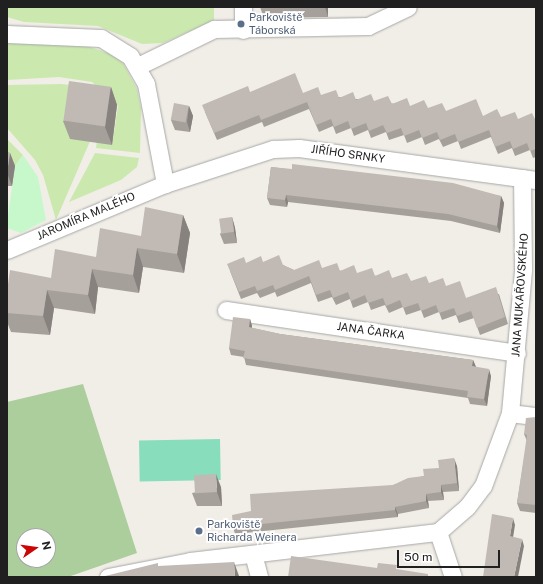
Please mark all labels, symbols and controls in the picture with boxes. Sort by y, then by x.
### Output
place label: Parkoviště Táborská [249,11,302,37]
marker: Parkoviště Táborská [236,19,246,29]
street label: JIŘÍHO SRNKY [310,142,386,166]
street label: JAROMÍRA MALÉHO [35,189,137,243]
street label: JANA MUKAŘOVSKÉHO [509,233,531,357]
street label: JANA ČARKA [336,320,406,342]
place label: Parkoviště Richarda Weinera [207,518,297,544]
marker: Parkoviště Richarda Weinera [194,526,204,536]
north arrow [16,528,56,568]
text: N [40,540,54,551]
scale bar [399,542,502,568]
text: 50 m [404,550,432,564]

